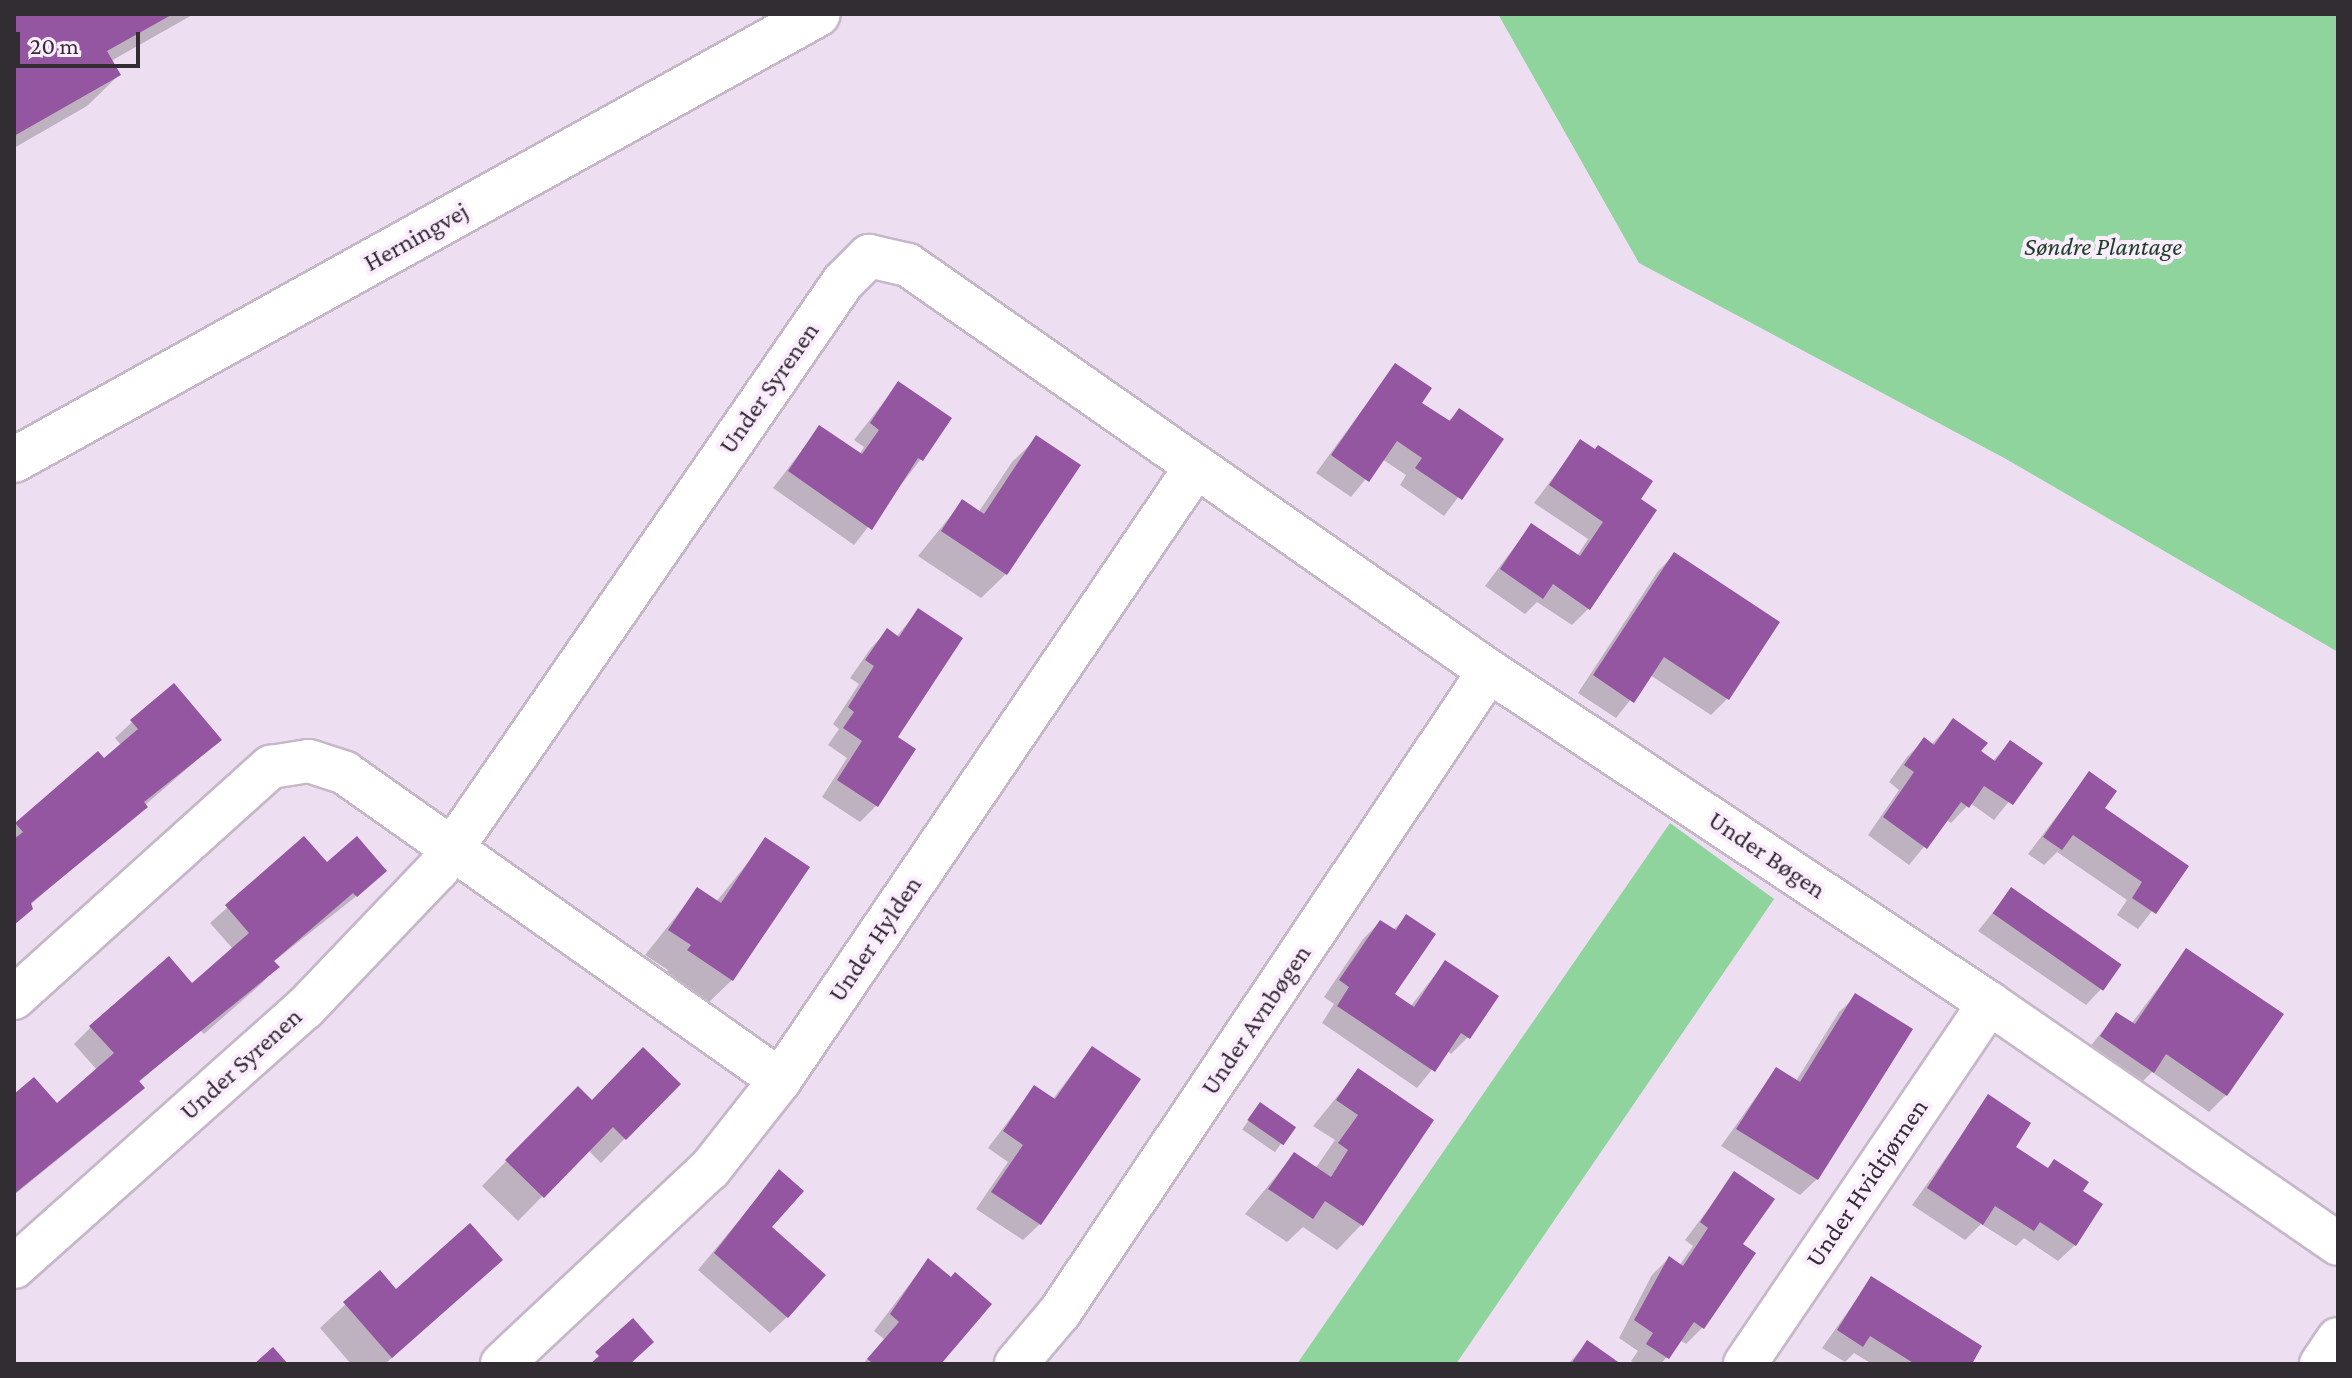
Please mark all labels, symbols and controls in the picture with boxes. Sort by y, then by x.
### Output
scale bar [20,16,144,66]
text: 20 m [30,32,79,59]
street label: Herningvej [358,196,474,278]
park label: Søndre Plantage [2024,231,2182,263]
street label: Under Syrenen [712,316,826,460]
street label: Under Bøgen [1702,804,1832,906]
street label: Under Hylden [822,870,928,1008]
street label: Under Avnbøgen [1194,939,1318,1101]
street label: Under Syrenen [174,1001,308,1127]
street label: Under Hvidtjørnen [1799,1093,1935,1273]

